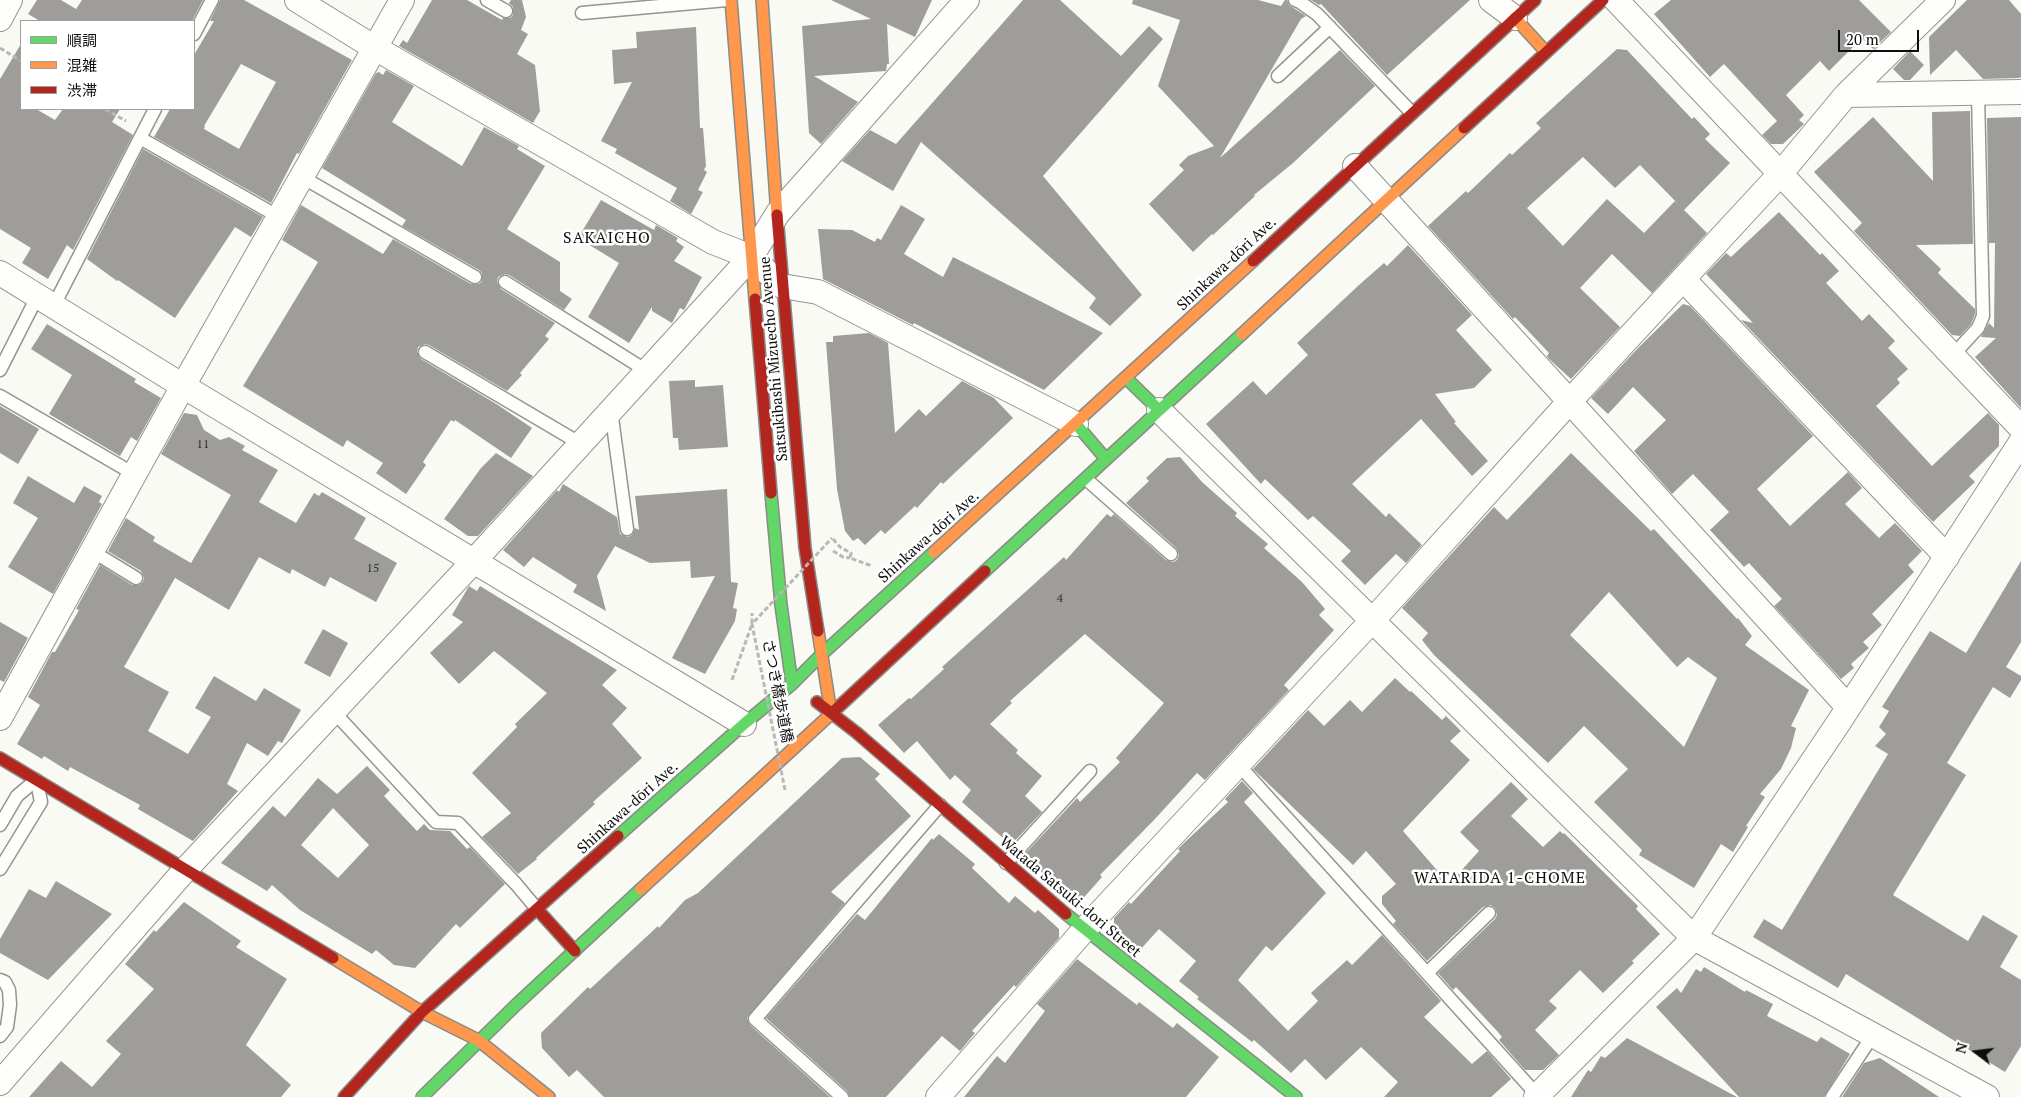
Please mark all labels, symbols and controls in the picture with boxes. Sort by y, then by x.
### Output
legend [20,20,195,110]
scale bar [1841,20,1922,52]
text: 20 m [1846,29,1879,49]
text: 順調 [67,30,97,50]
text: 混雑 [67,55,97,75]
text: 渋滞 [67,80,97,100]
street label: Shinkawa-dōri Ave. [1174,213,1280,315]
district label: SAKAICHO [562,228,652,248]
street label: Satsukibashi Mizuecho Avenue [756,256,792,462]
house number: 11 [197,438,209,452]
street label: Shinkawa-dōri Ave. [875,487,983,587]
house number: 15 [367,562,379,576]
house number: 4 [1057,592,1063,606]
street label: さつき橋歩道橋 [758,638,796,744]
street label: Shinkawa-dōri Ave. [574,758,682,858]
street label: Watada Satsuki-dori Street [996,833,1144,961]
district label: WATARIDA 1-CHOME [1412,868,1588,888]
north arrow [1951,1027,2001,1077]
text: N [1950,1040,1972,1056]

